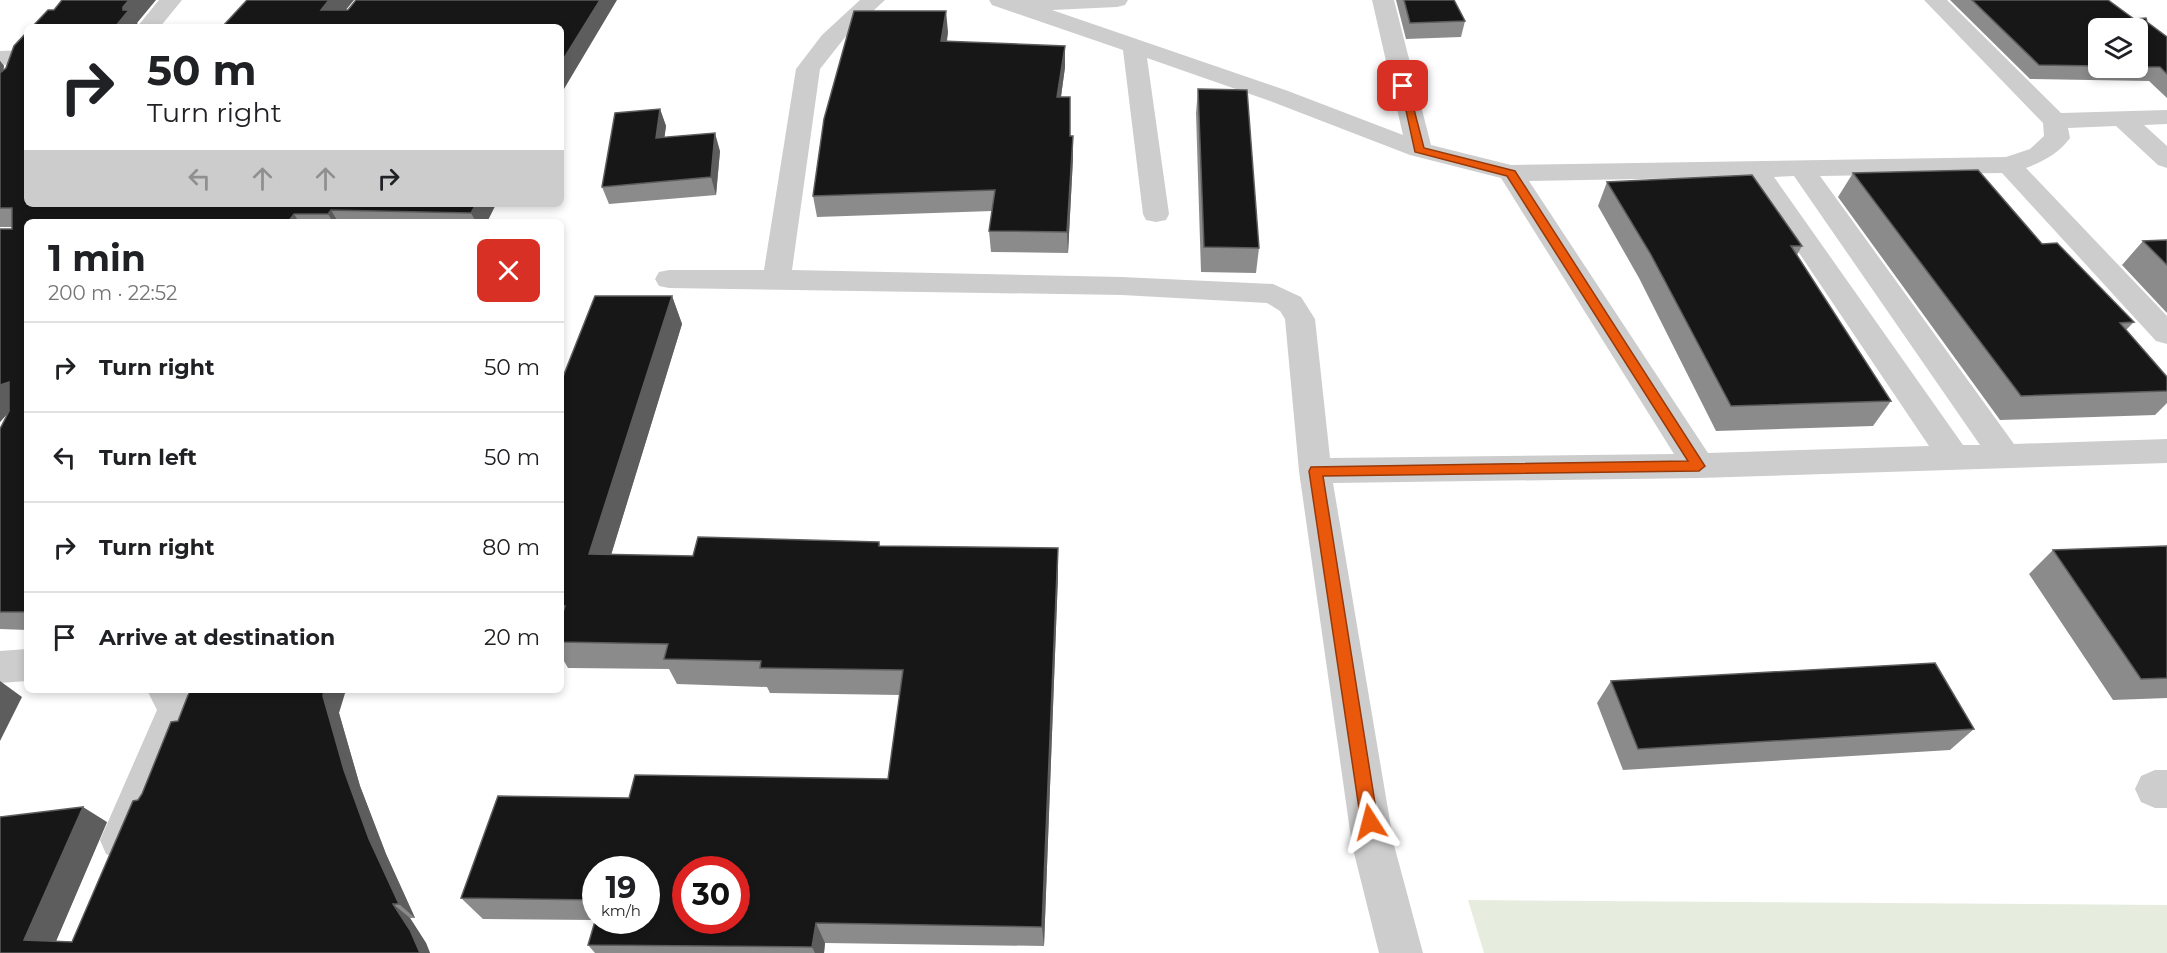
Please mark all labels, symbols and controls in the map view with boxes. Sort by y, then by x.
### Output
map controls [2088,18,2148,78]
button: layers [2088,18,2148,78]
text: 50 m [147,44,256,96]
icon: right [48,48,126,126]
pin [1377,60,1428,111]
icon: arrive [1386,69,1419,102]
text: Turn right [147,96,282,129]
icon: left [183,162,216,195]
icon: ahead [246,162,279,195]
icon: ahead [309,162,342,195]
icon: right [372,162,405,195]
text: 1 min [48,236,146,280]
button: close [477,239,540,302]
text: 200 m · 22:52 [48,281,177,305]
icon: right [48,351,81,384]
text: Turn right [99,354,214,381]
text: 50 m [484,354,540,381]
icon: left [48,441,81,474]
text: Turn left [99,444,197,471]
text: 50 m [484,444,540,471]
icon: right [48,531,81,564]
text: Turn right [99,534,214,561]
text: 80 m [482,534,540,561]
icon: arrive [48,621,81,654]
text: Arrive at destination [99,624,335,651]
text: 20 m [484,624,540,651]
position arrow [1338,790,1402,854]
speed limit sign: 30 [672,856,750,934]
text: 19 [606,869,636,906]
text: km/h [601,901,641,920]

